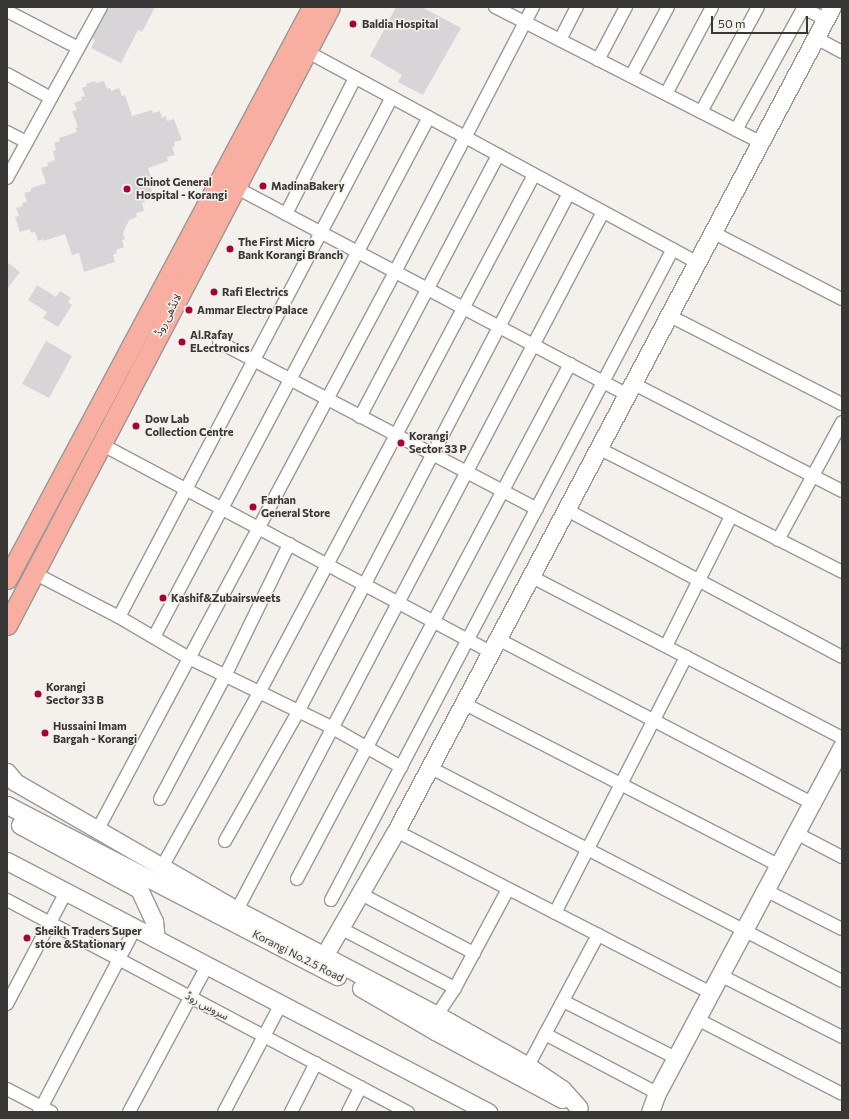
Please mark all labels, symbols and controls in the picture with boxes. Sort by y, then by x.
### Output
scale bar [713,8,810,34]
text: 50 m [718,16,746,30]
place label: Baldia Hospital [362,17,438,31]
marker: Baldia Hospital [347,18,359,30]
place label: Chinot General Hospital - Korangi [136,176,227,202]
place label: MadinaBakery [271,179,344,193]
marker: MadinaBakery [258,181,268,191]
marker: Chinot General Hospital - Korangi [121,183,133,195]
place label: The First Micro Bank Korangi Branch [238,236,343,262]
marker: The First Micro Bank Korangi Branch [225,244,235,254]
place label: Rafi Electrics [222,285,288,299]
marker: Rafi Electrics [209,287,219,297]
street label: لانڈھی روڈ [152,292,184,338]
place label: Ammar Electro Palace [197,303,308,317]
marker: Ammar Electro Palace [184,305,194,315]
place label: Al.Rafay ELectronics [190,329,250,355]
marker: Al.Rafay ELectronics [177,337,187,347]
place label: Dow Lab Collection Centre [145,413,233,439]
marker: Dow Lab Collection Centre [130,420,142,432]
place label: Korangi Sector 33 P [409,430,467,456]
marker: Korangi Sector 33 P [396,438,406,448]
place label: Farhan General Store [261,494,330,520]
marker: Farhan General Store [248,502,258,512]
place label: Kashif&Zubairsweets [171,591,281,605]
marker: Kashif&Zubairsweets [158,593,168,603]
place label: Korangi Sector 33 B [46,681,104,707]
marker: Korangi Sector 33 B [33,689,43,699]
place label: Hussaini Imam Bargah - Korangi [53,720,137,746]
marker: Hussaini Imam Bargah - Korangi [40,728,50,738]
place label: Sheikh Traders Super store &Stationary [35,925,142,951]
street label: Korangi No.2.5 Road [250,927,346,985]
marker: Sheikh Traders Super store &Stationary [22,933,32,943]
street label: سروس روڈ [183,989,231,1023]

